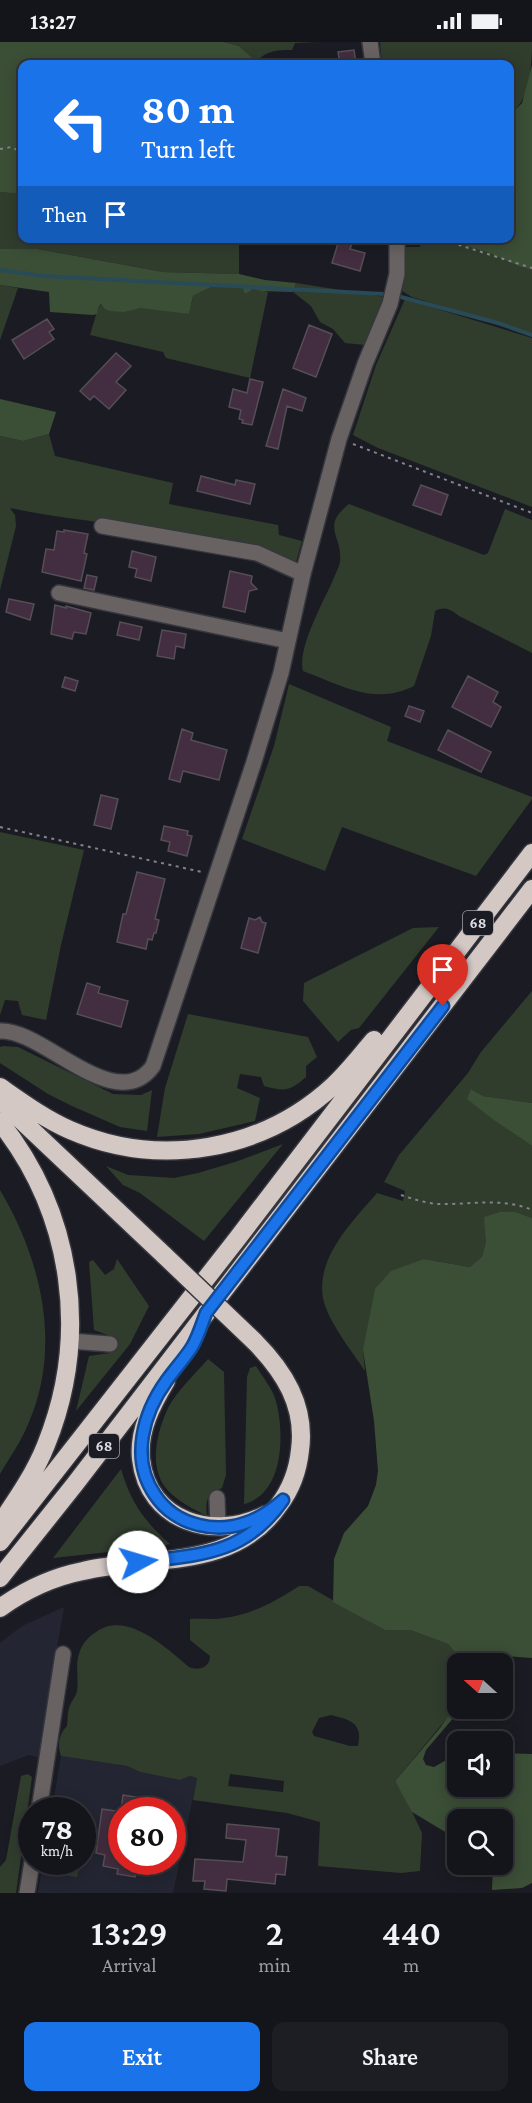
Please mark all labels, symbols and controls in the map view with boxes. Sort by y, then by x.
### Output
text: 13:27 [30,9,76,34]
icon: left [42,84,120,162]
text: 80 m [141,85,235,132]
text: Turn left [141,134,235,164]
icon: arrive [99,198,132,231]
text: Then [42,202,87,227]
road number: 68 [463,911,493,935]
pin [417,944,468,1006]
icon: arrive [426,953,459,986]
road number: 68 [89,1434,119,1458]
position arrow [106,1530,170,1594]
north arrow [447,1653,513,1719]
map controls [447,1653,513,1875]
button: sound [447,1731,513,1797]
speed limit sign: 80 [108,1797,186,1875]
button: search [447,1809,513,1875]
text: 78 [41,1812,73,1845]
text: km/h [41,1843,73,1859]
text: 13:29 [91,1913,168,1953]
text: 2 [266,1913,284,1953]
text: 440 [382,1913,441,1953]
text: Arrival [102,1954,157,1976]
text: min [259,1954,291,1976]
text: m [403,1954,419,1976]
button: Exit [24,2022,260,2091]
button: Share [272,2022,508,2091]

